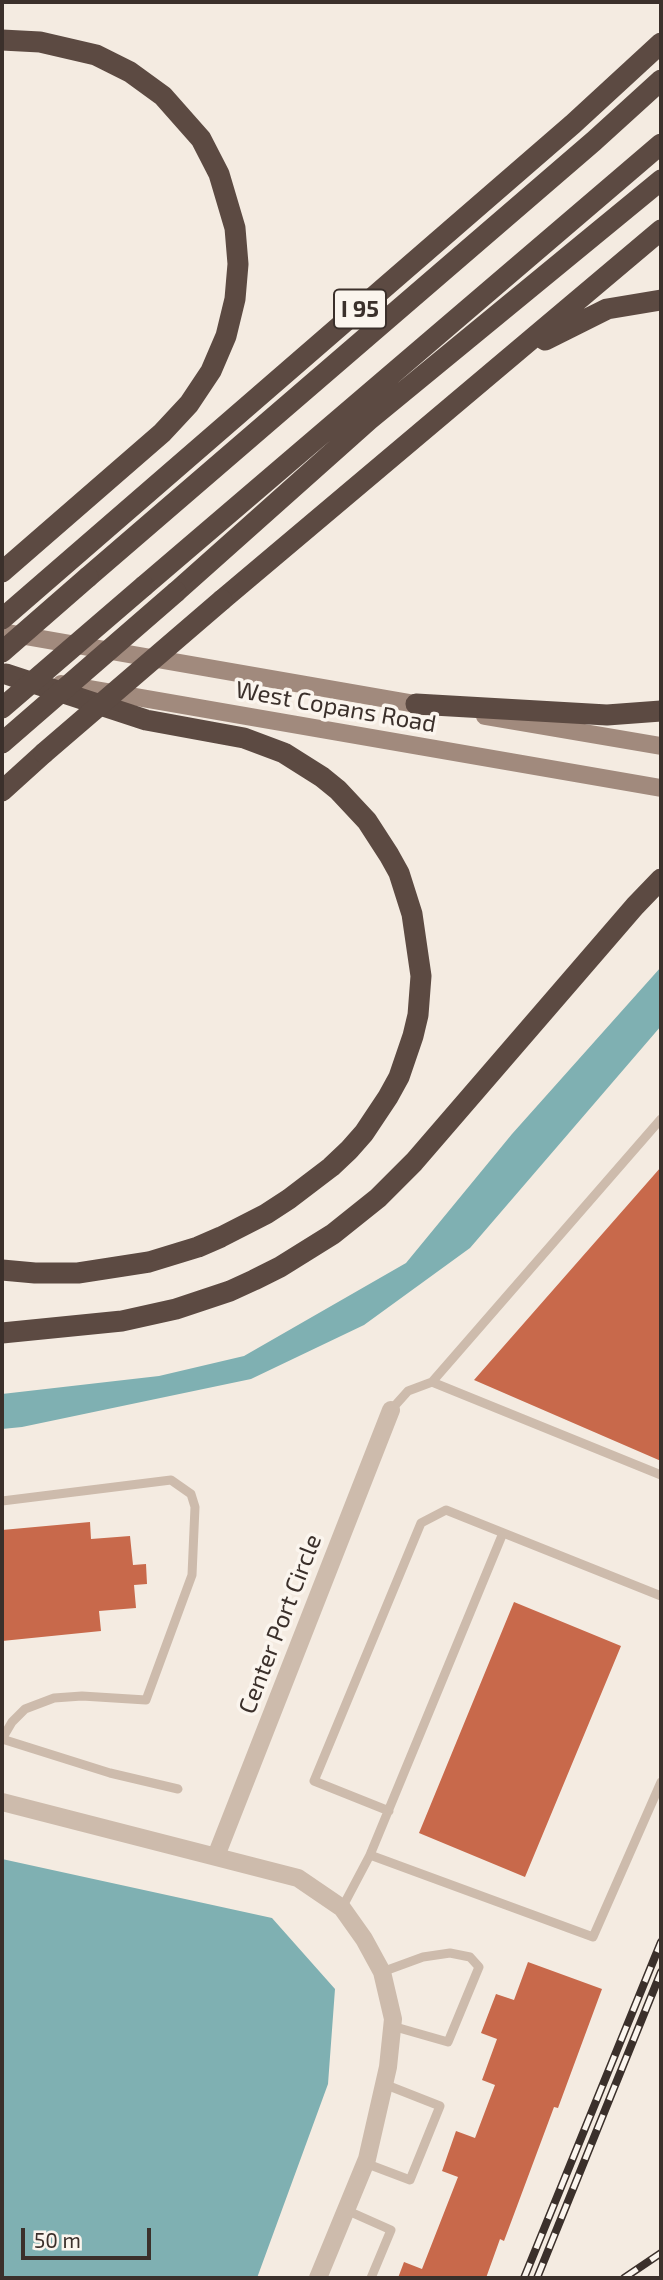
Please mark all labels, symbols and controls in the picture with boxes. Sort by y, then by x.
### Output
road number: I 95 [334,290,386,328]
street label: West Copans Road [234,675,438,739]
street label: Center Port Circle [233,1530,327,1718]
scale bar [24,2214,154,2258]
text: 50 m [34,2227,81,2252]

